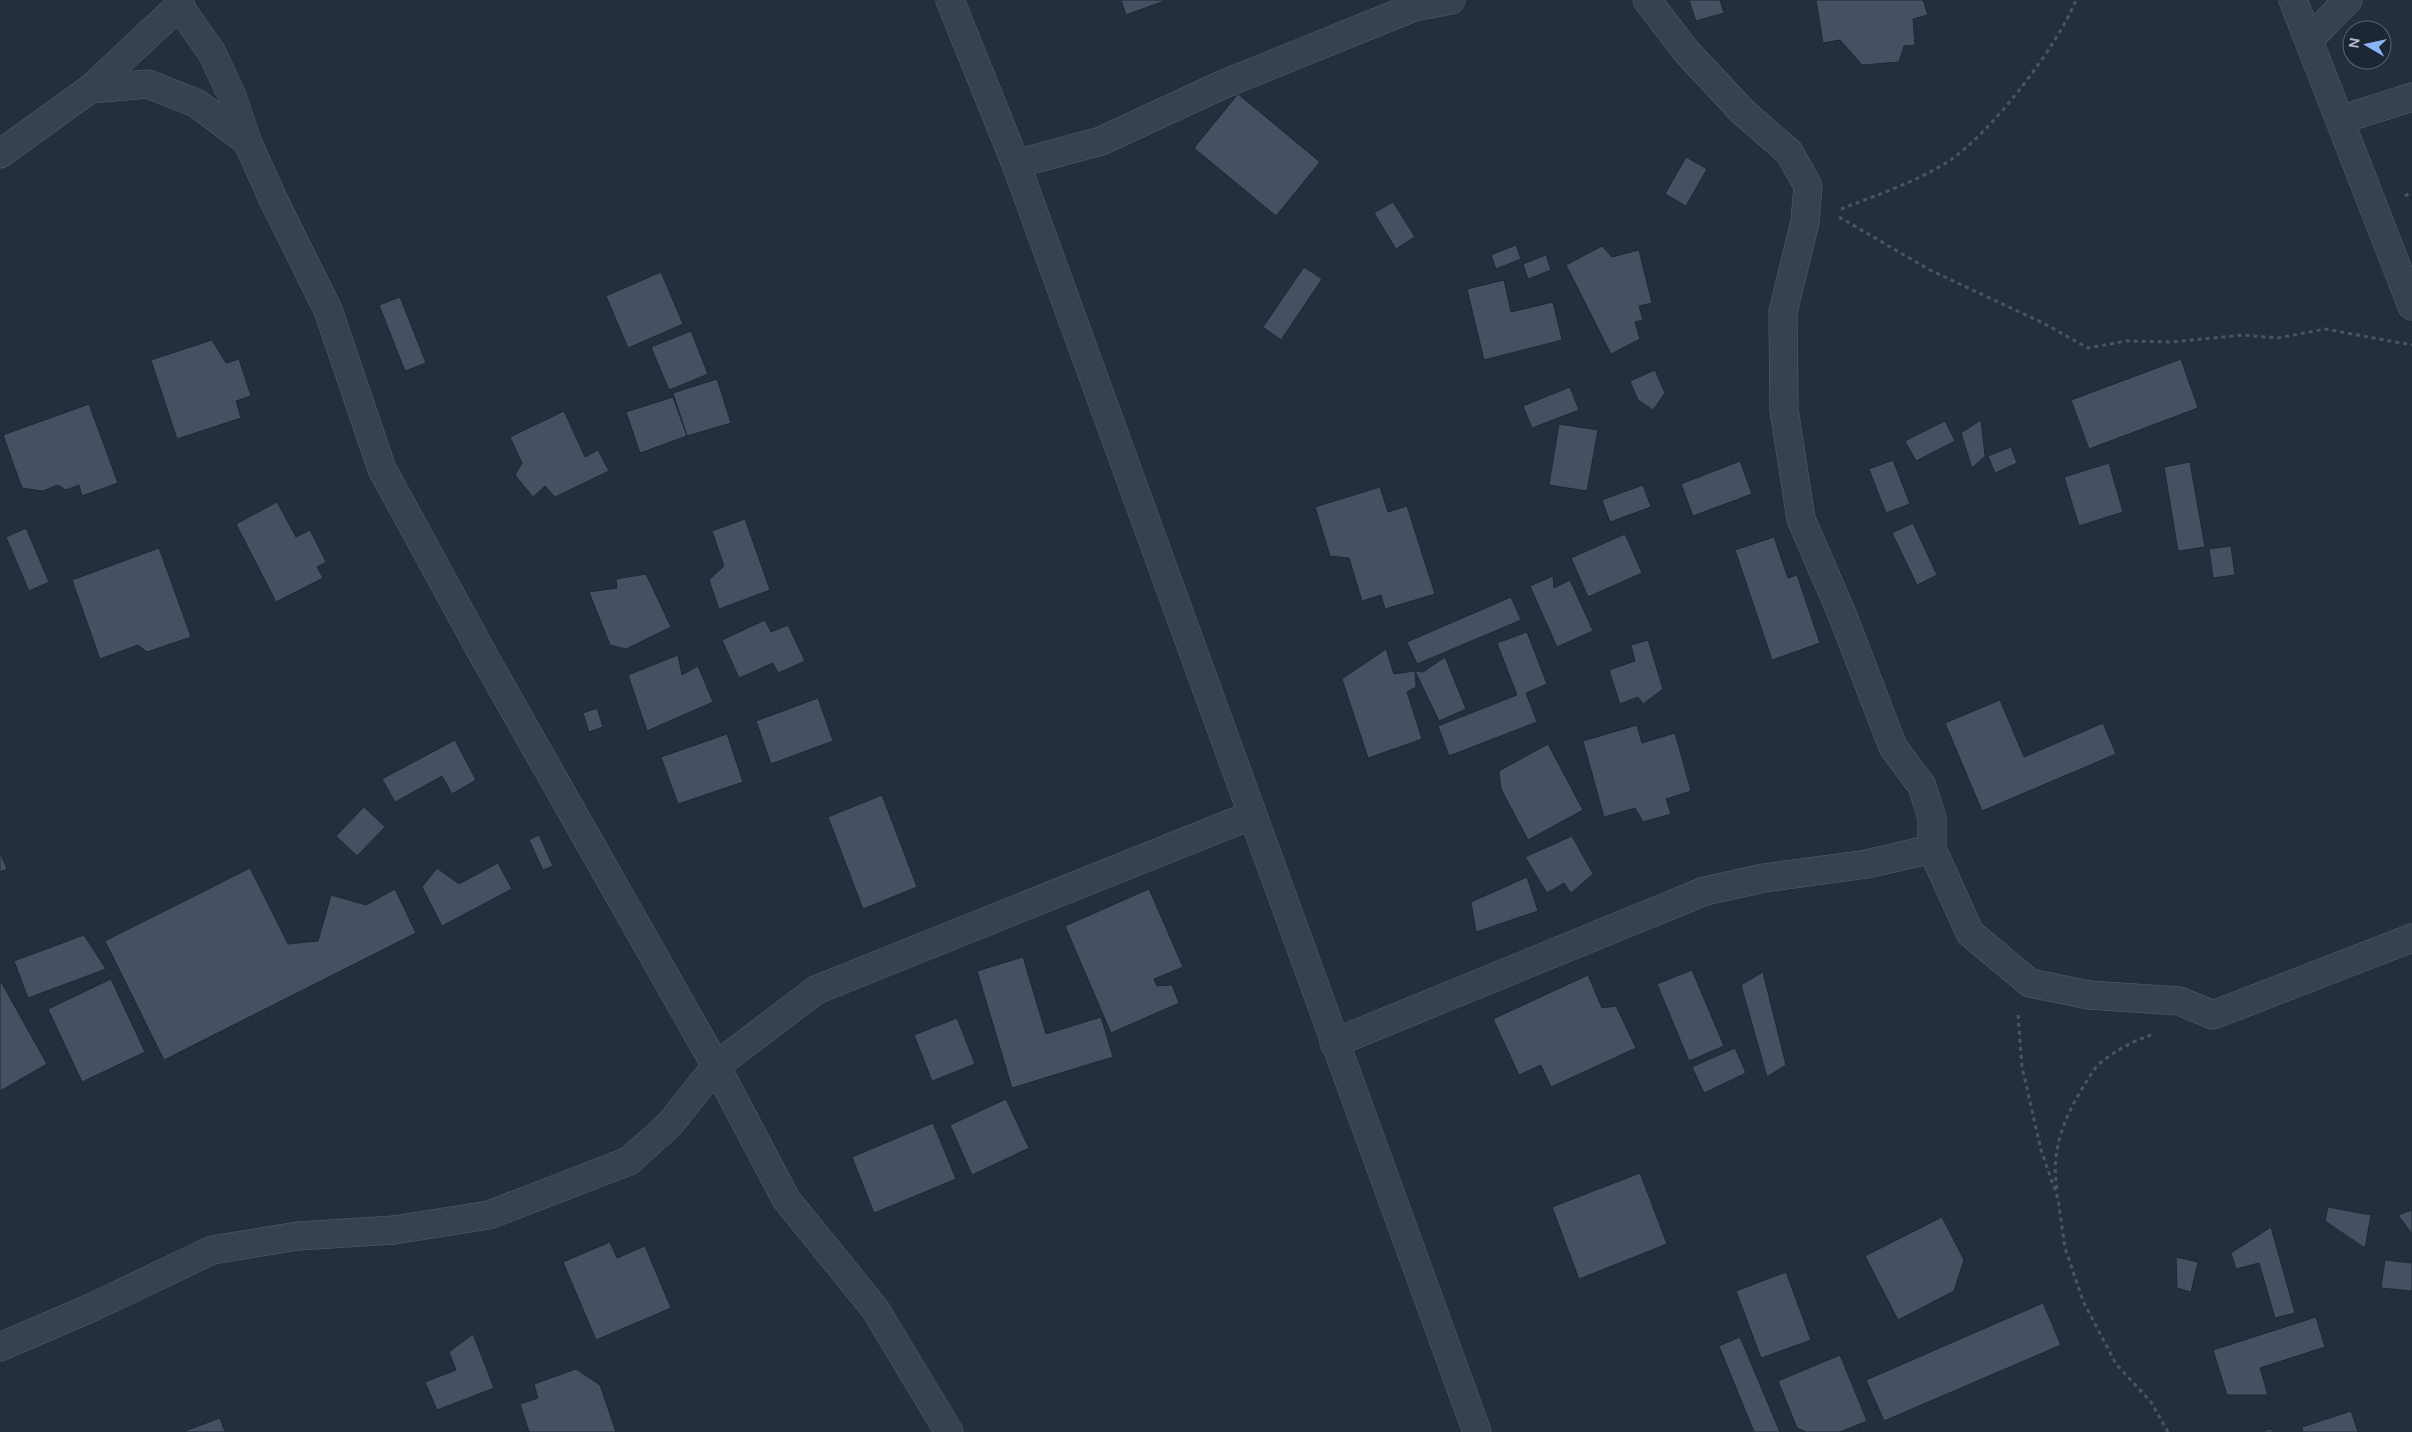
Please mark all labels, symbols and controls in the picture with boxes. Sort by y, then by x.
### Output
north arrow [2342,20,2392,70]
text: N [2344,37,2364,49]

